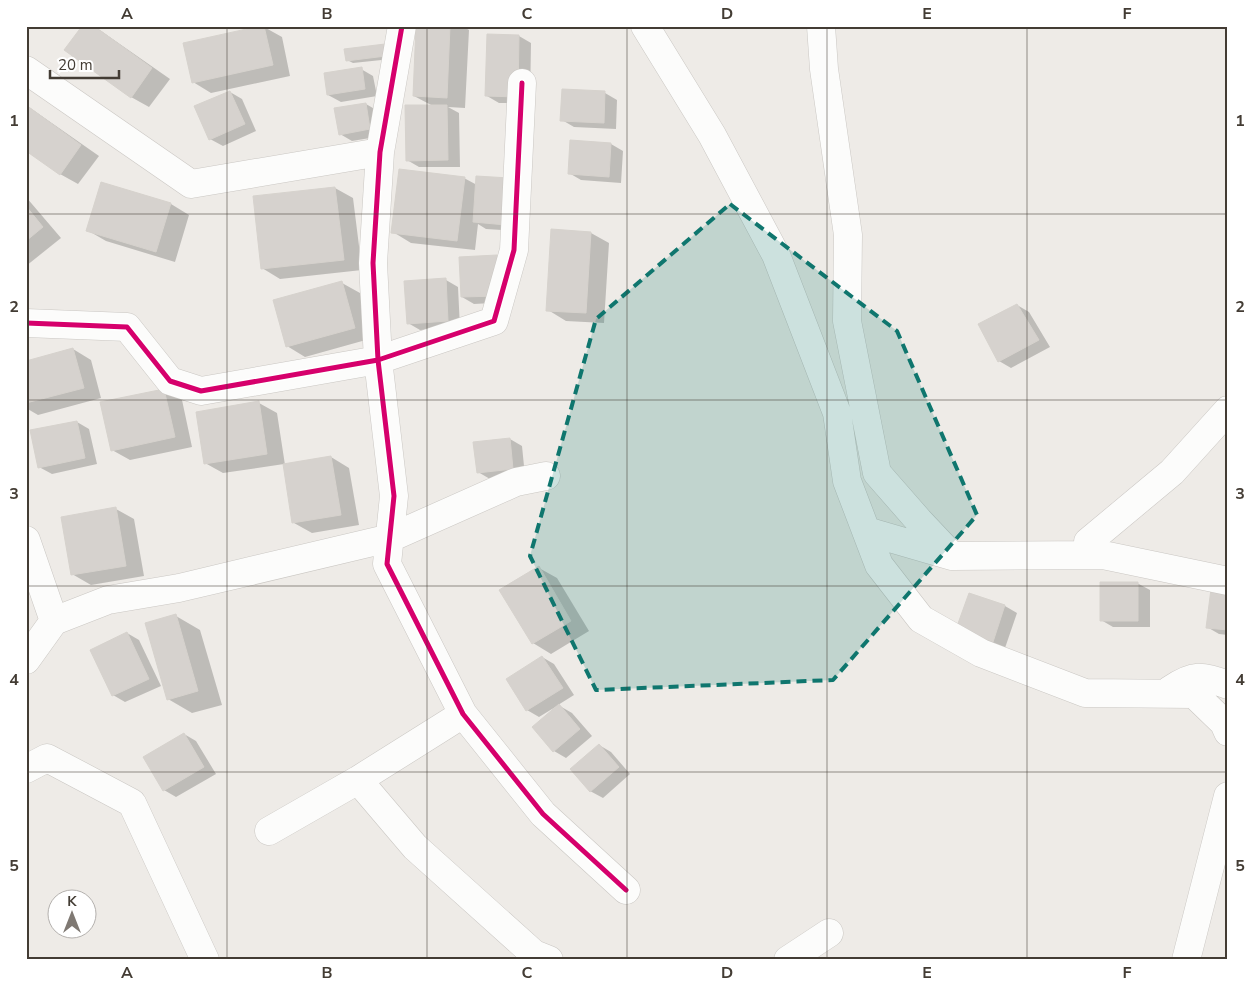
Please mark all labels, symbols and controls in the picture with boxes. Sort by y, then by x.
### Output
text: A [121,3,133,25]
text: B [321,3,333,25]
text: C [522,3,533,25]
text: D [721,3,733,25]
text: E [922,3,932,25]
text: F [1123,3,1132,25]
scale bar [50,48,119,80]
text: 20 m [58,55,93,75]
text: 1 [9,110,19,132]
text: 1 [1235,110,1245,132]
text: 2 [9,296,19,318]
text: 2 [1235,296,1245,318]
text: 3 [9,483,19,505]
text: 3 [1235,483,1245,505]
text: 4 [9,669,19,691]
text: 4 [1235,669,1245,691]
text: 5 [9,855,19,877]
text: 5 [1235,855,1245,877]
north arrow [48,888,98,938]
text: K [67,892,77,911]
text: A [121,962,133,984]
text: B [321,962,333,984]
text: C [522,962,533,984]
text: D [721,962,733,984]
text: E [922,962,932,984]
text: F [1123,962,1132,984]

